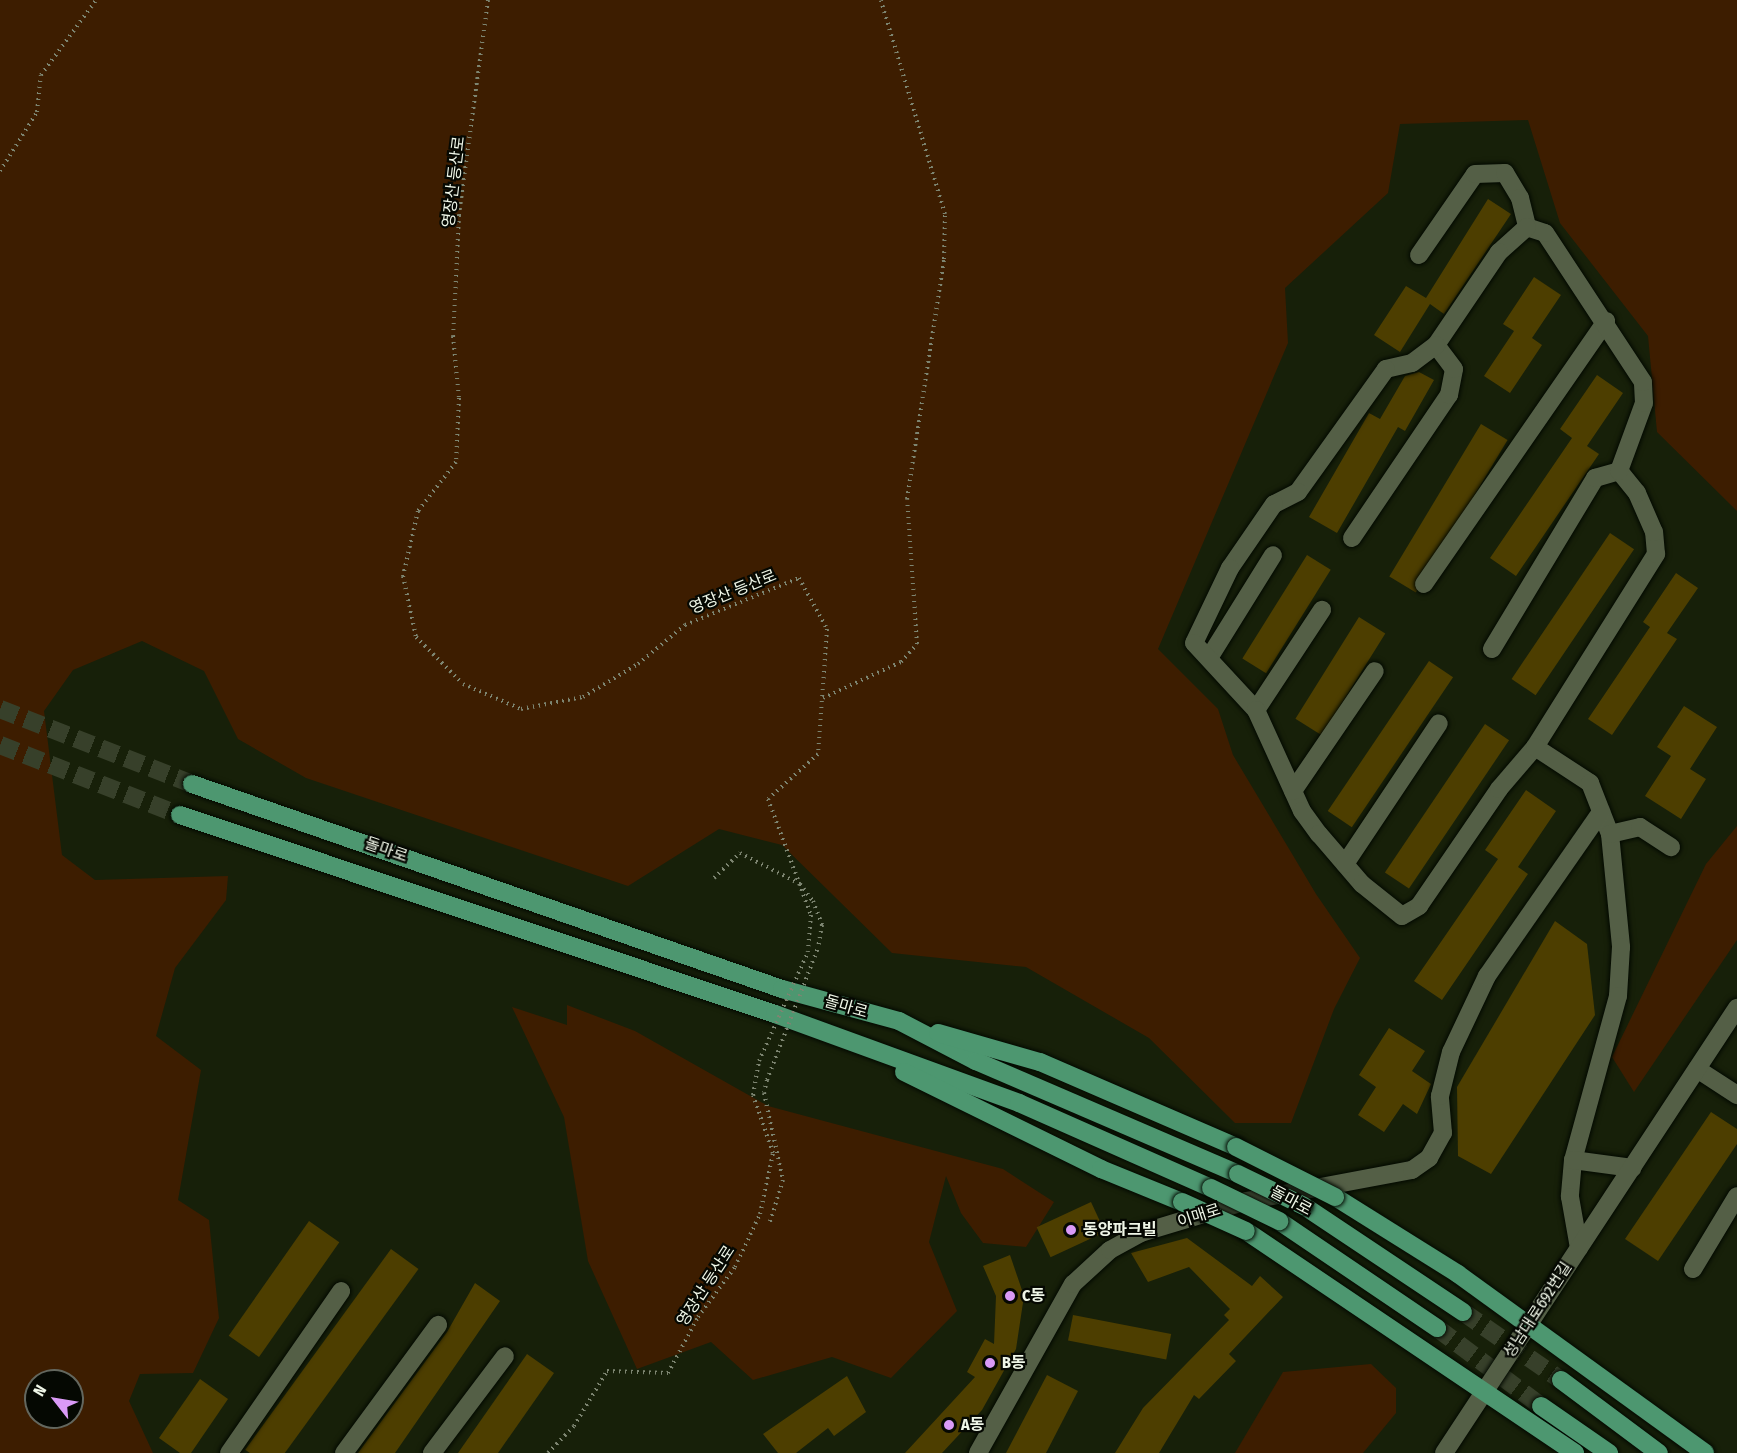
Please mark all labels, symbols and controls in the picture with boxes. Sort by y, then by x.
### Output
street label: 영장산 등산로 [439,135,469,229]
street label: 영장산 등산로 [687,566,779,618]
street label: 돌마로 [362,834,410,866]
street label: 돌마로 [822,992,870,1022]
street label: 돌마로 [1267,1182,1315,1220]
street label: 이매로 [1175,1200,1223,1232]
place label: 동양파크빌 [1083,1220,1157,1240]
marker: 동양파크빌 [1064,1223,1078,1237]
street label: 영장산 등산로 [673,1242,739,1330]
street label: 성남대로692번길 [1500,1258,1576,1362]
place label: C동 [1022,1286,1045,1306]
marker: C동 [1003,1289,1017,1303]
place label: B동 [1002,1353,1026,1373]
marker: B동 [983,1356,997,1370]
north arrow [24,1369,84,1429]
text: N [29,1381,50,1400]
place label: A동 [961,1415,984,1435]
marker: A동 [942,1418,956,1432]

